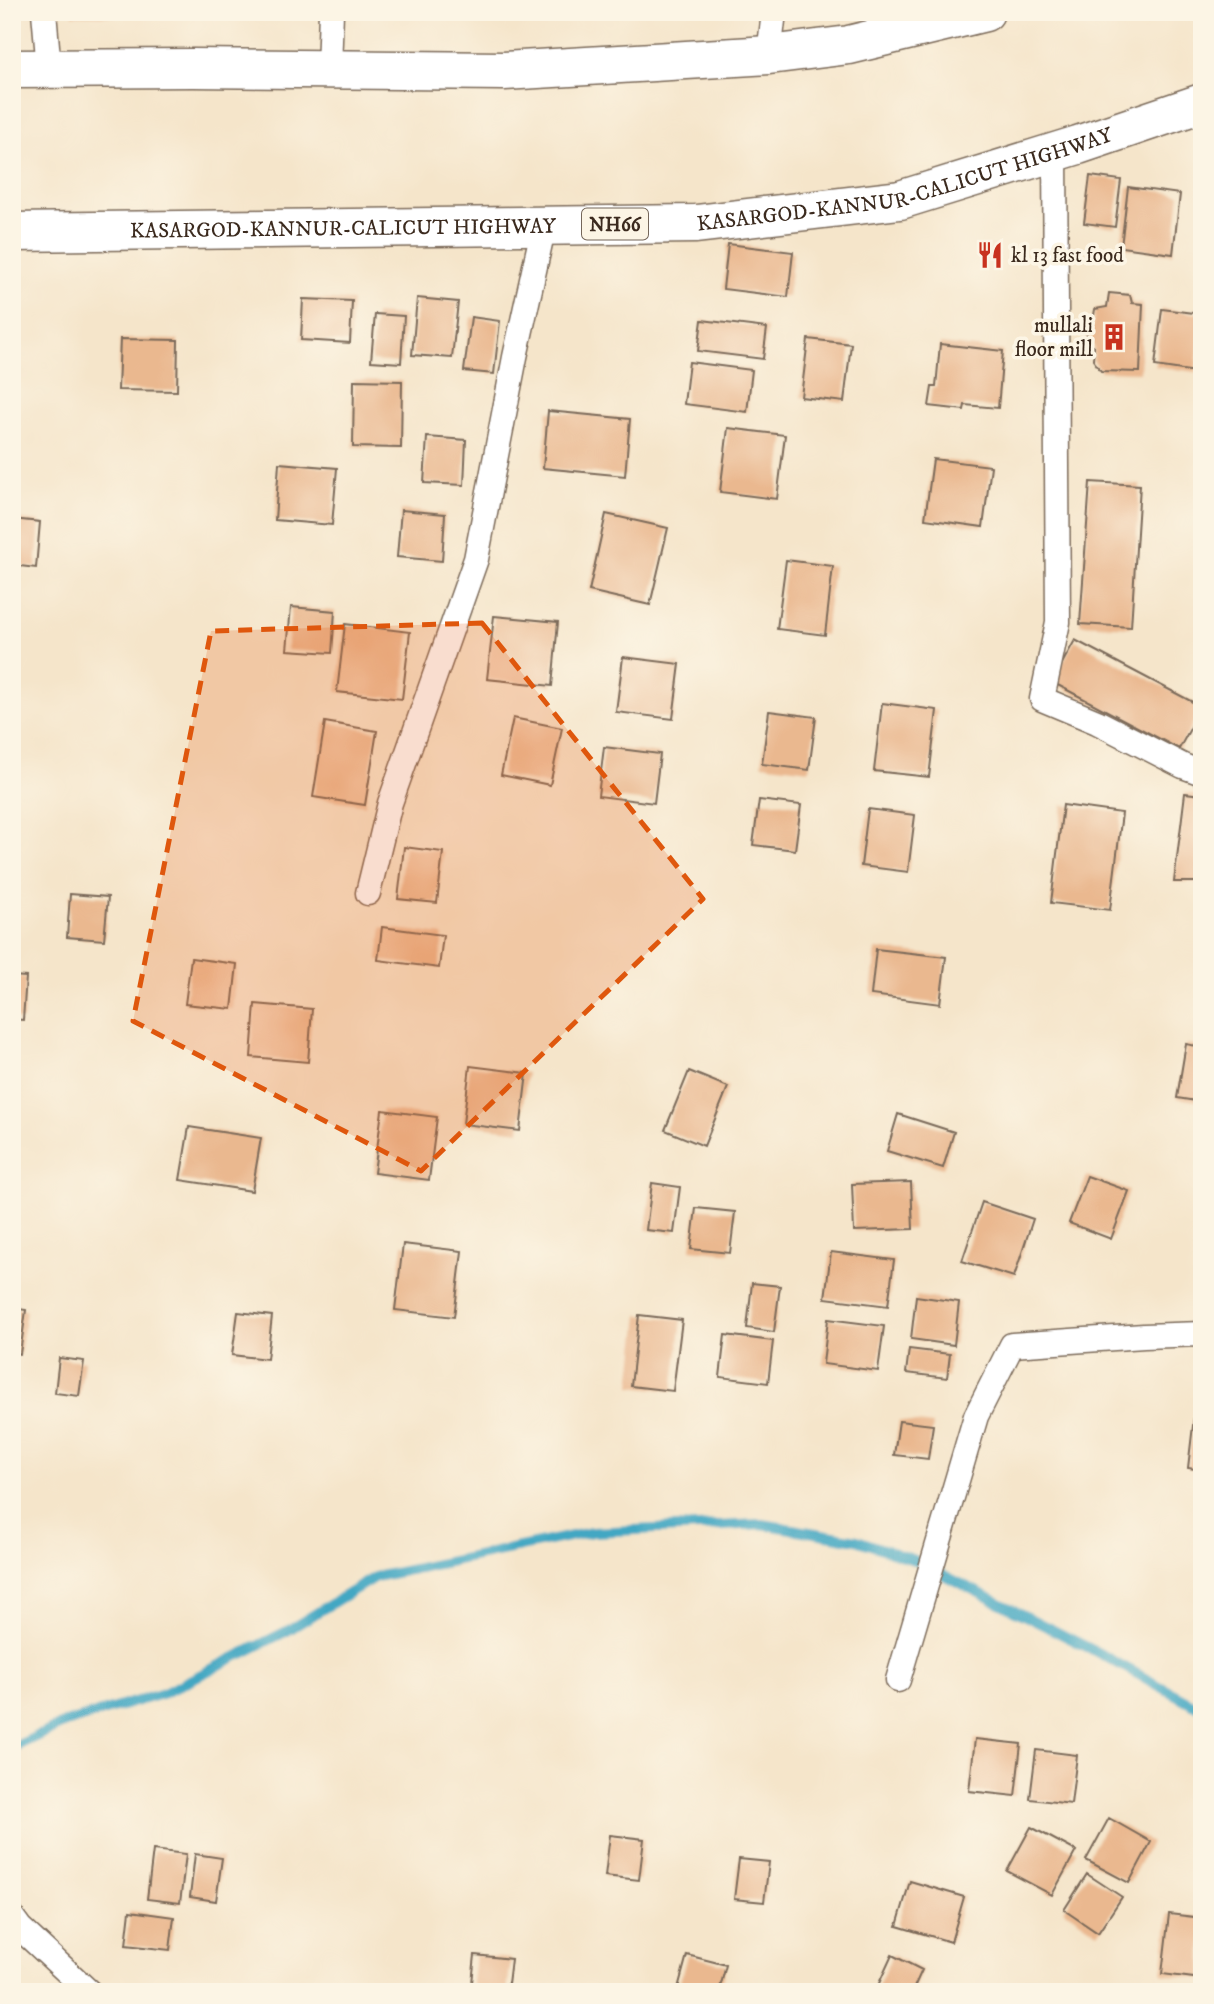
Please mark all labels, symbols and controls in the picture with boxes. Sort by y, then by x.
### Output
street label: KASARGOD-KANNUR-CALICUT HIGHWAY [695,122,1117,238]
road number: NH66 [582,208,648,240]
street label: KASARGOD-KANNUR-CALICUT HIGHWAY [130,214,557,245]
restaurant icon: kl 13 fast food [975,240,1005,270]
place label: kl 13 fast food [1011,243,1124,269]
place label: mullali floor mill [1015,313,1094,363]
building icon: mullali floor mill [1099,322,1129,352]

